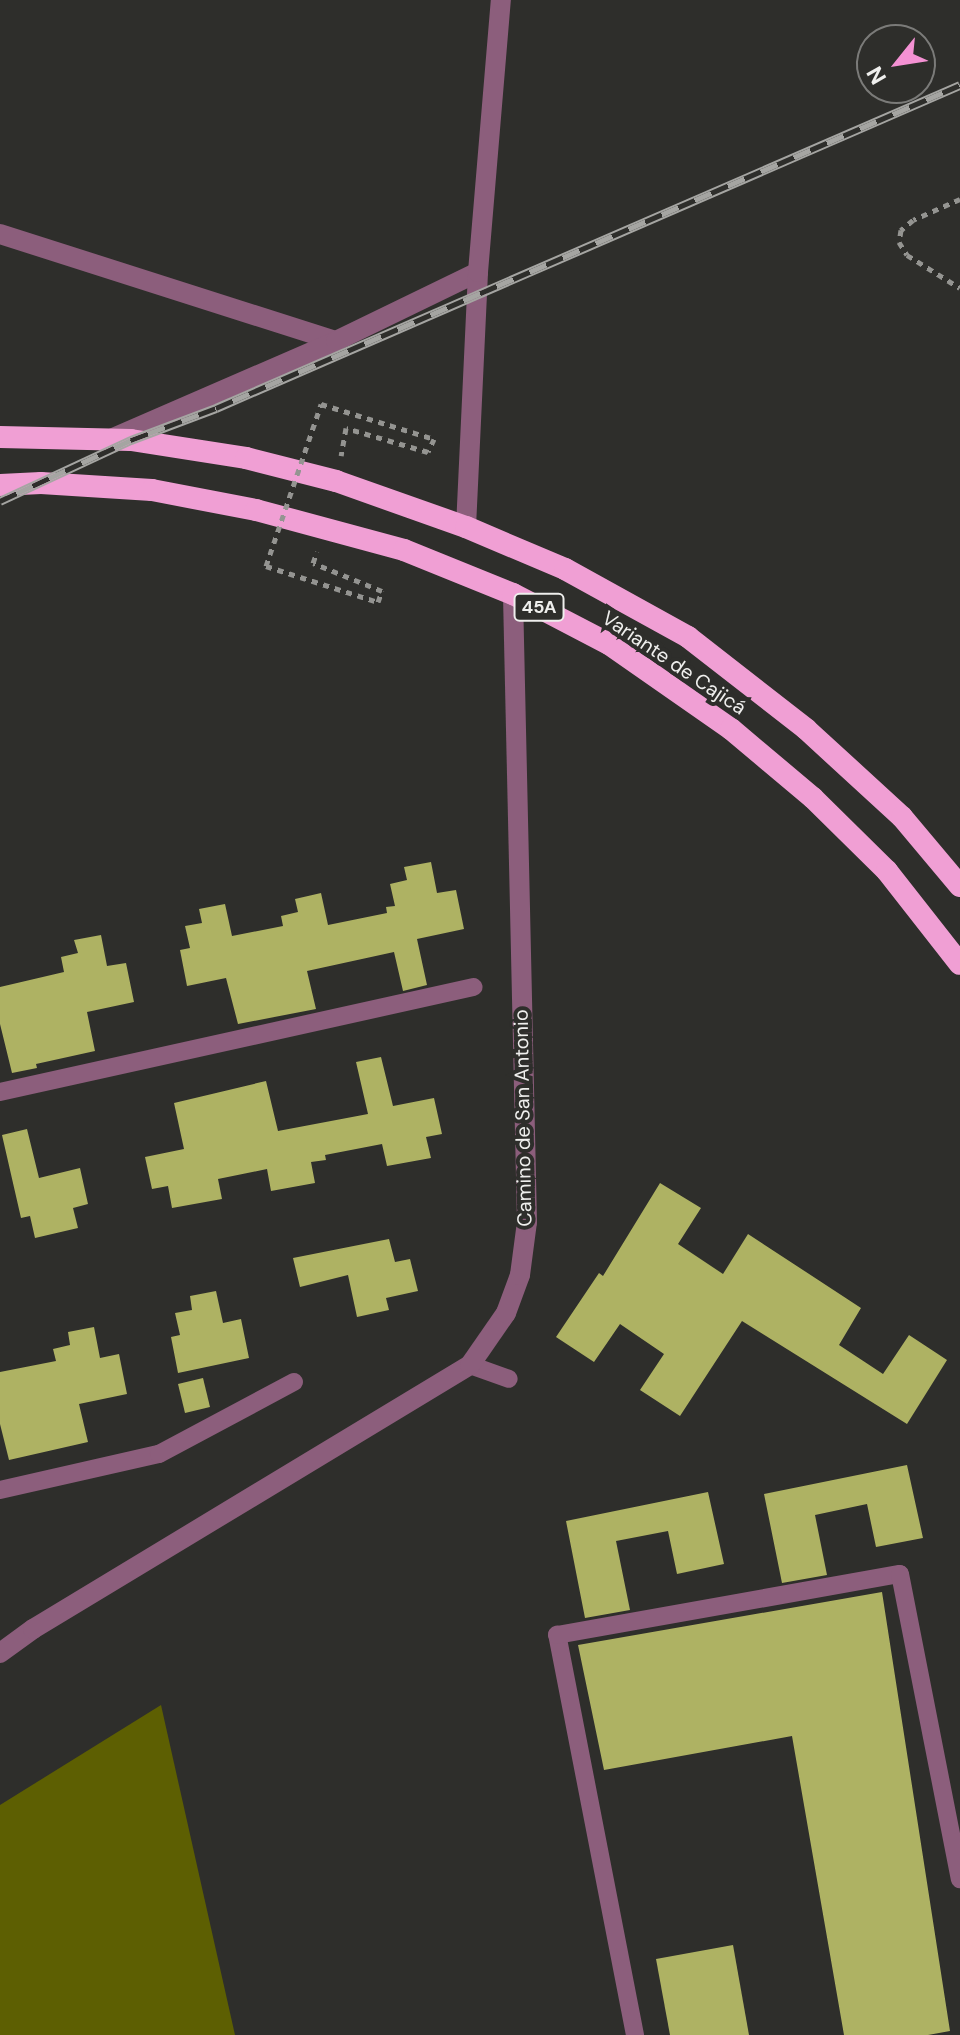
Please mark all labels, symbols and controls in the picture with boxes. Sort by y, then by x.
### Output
north arrow [856,24,936,104]
text: N [860,61,893,89]
road number: 45A [513,593,565,621]
street label: Variante de Cajicá [598,606,750,720]
street label: Camino de San Antonio [509,1009,537,1227]

